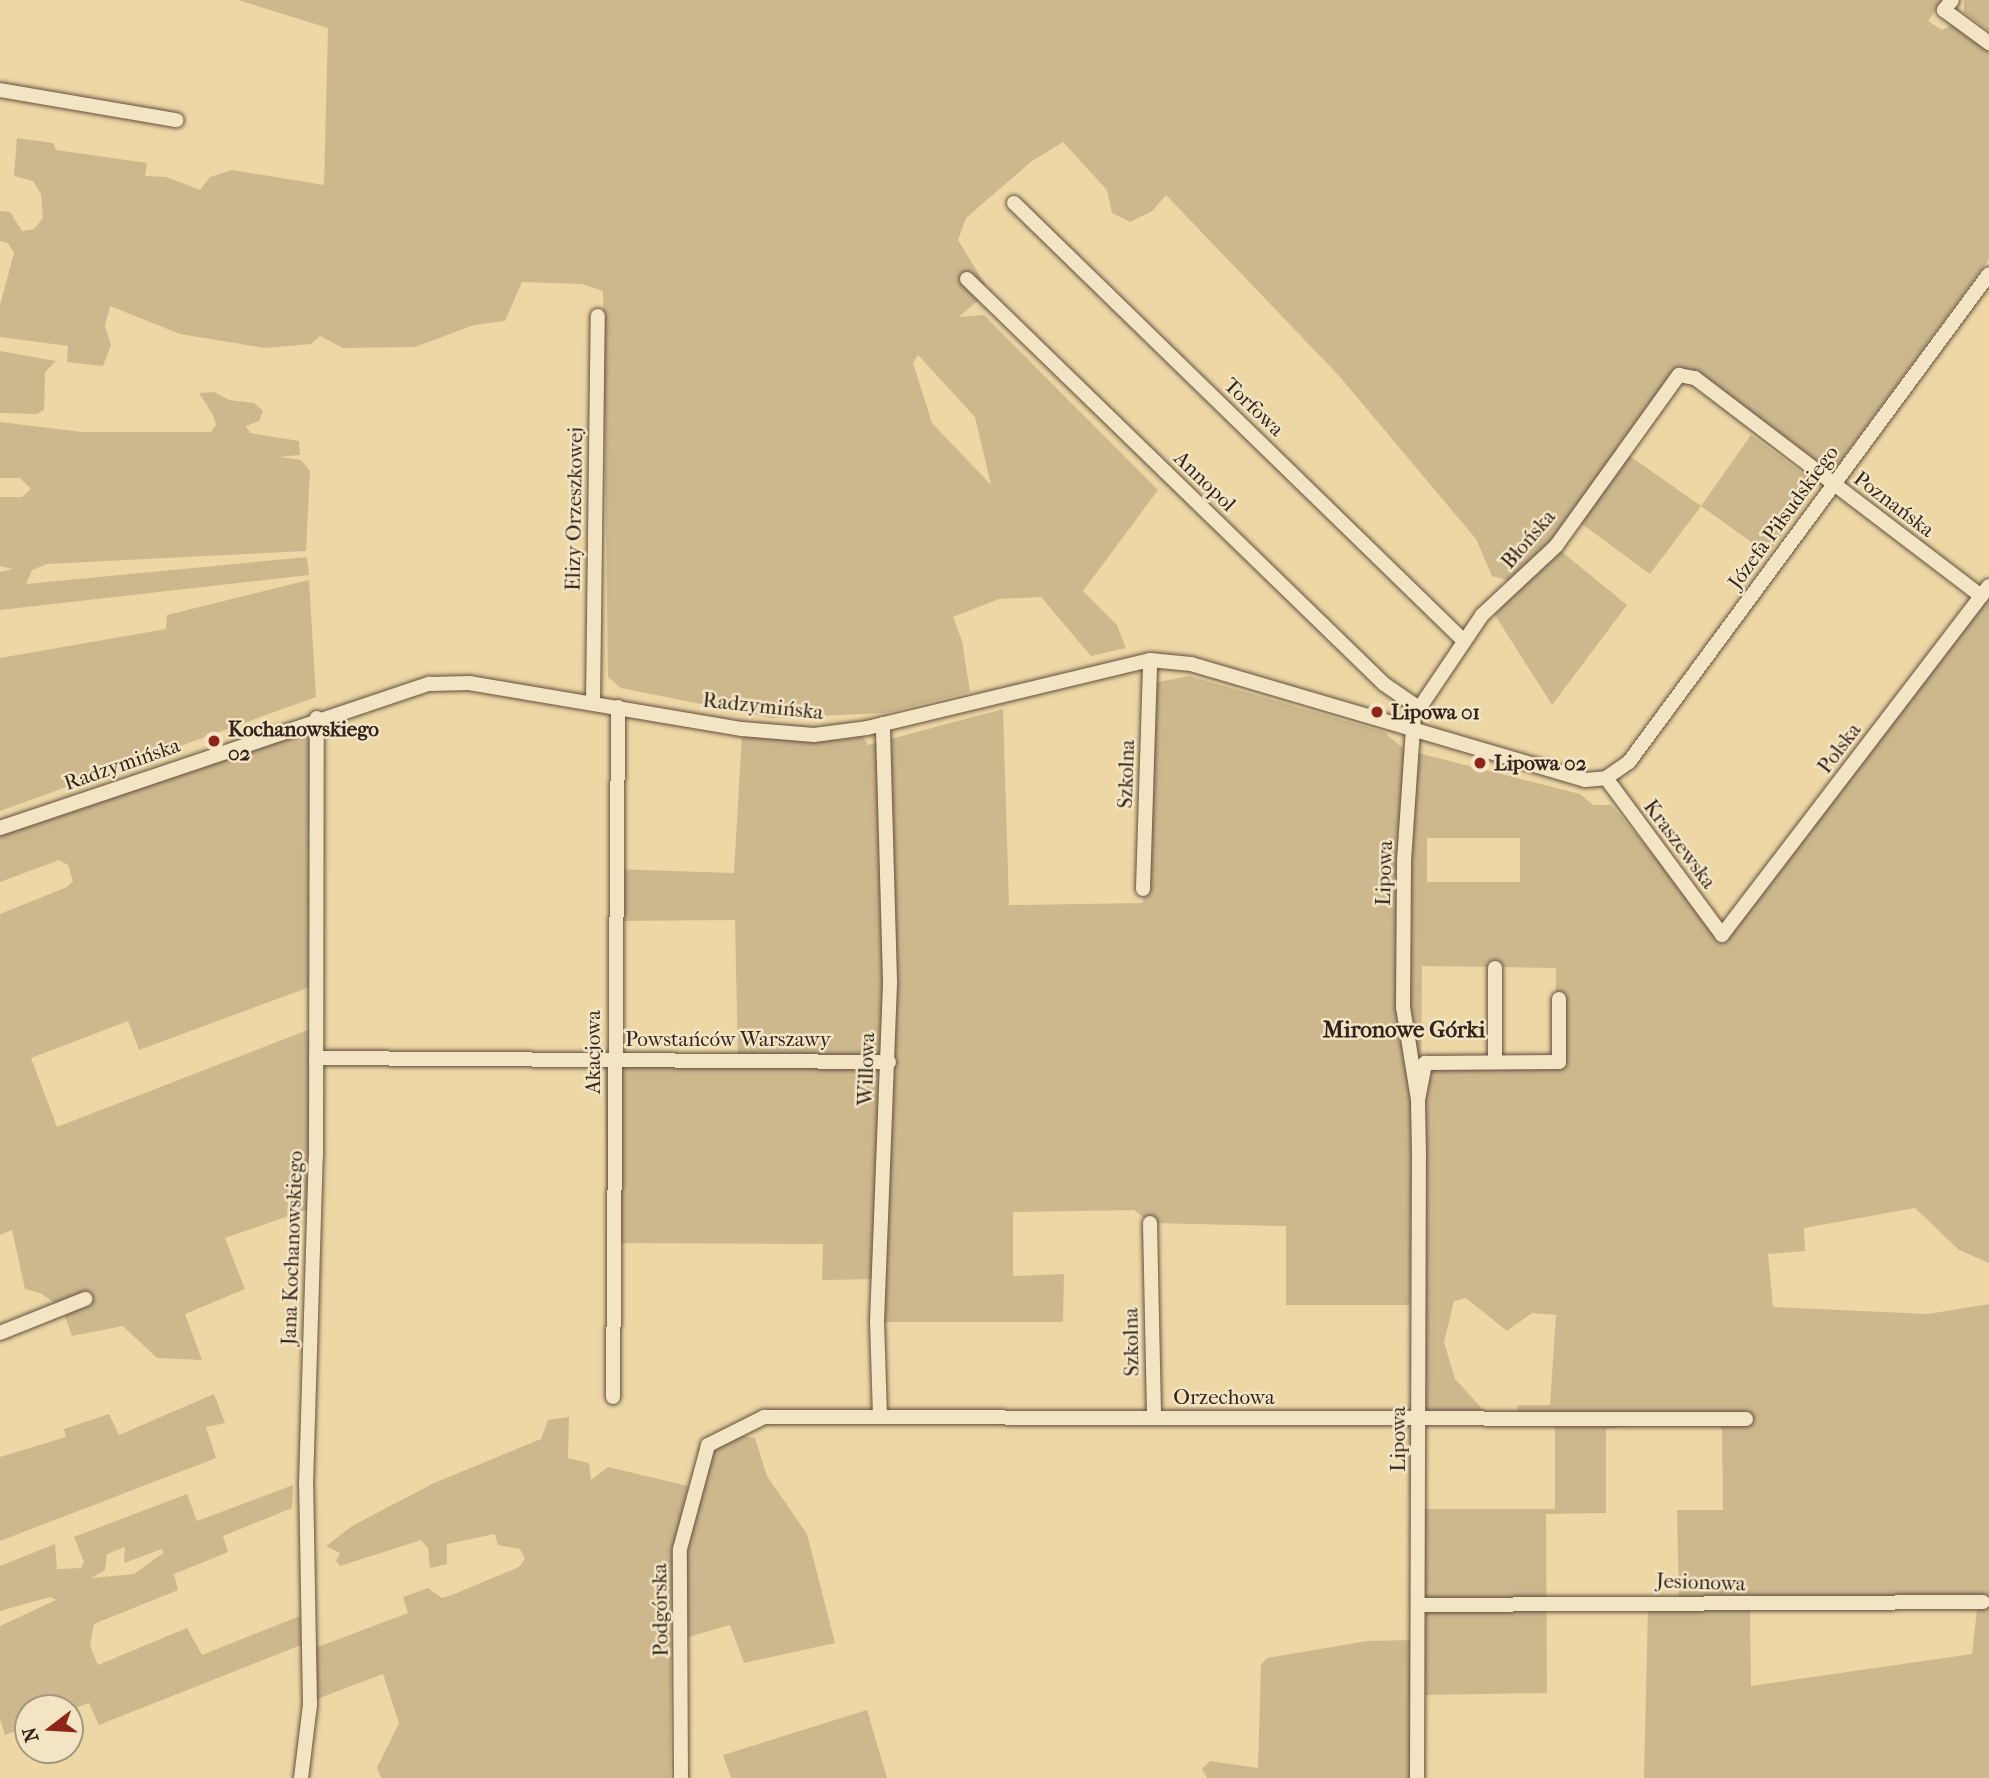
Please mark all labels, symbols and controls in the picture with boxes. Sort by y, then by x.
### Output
street label: Torfowa [1219,372,1289,442]
street label: Elizy Orzeszkowej [560,427,588,591]
street label: Józefa Piłsudskiego [1722,440,1844,594]
street label: Annopol [1169,445,1241,517]
street label: Poznańska [1849,466,1939,542]
street label: Błońska [1495,504,1561,574]
street label: Radzymińska [701,687,825,725]
place label: Lipowa 01 [1391,699,1480,725]
marker: Lipowa 01 [1369,704,1385,720]
place label: Kochanowskiego 02 [228,716,379,766]
street label: Polska [1812,718,1866,778]
street label: Radzymińska [61,732,183,796]
marker: Kochanowskiego 02 [206,733,222,749]
street label: Szkolna [1112,739,1140,809]
place label: Lipowa 02 [1494,750,1586,776]
marker: Lipowa 02 [1472,755,1488,771]
street label: Kraszewska [1638,794,1722,894]
street label: Lipowa [1370,840,1398,906]
street label: Akacjowa [580,1010,606,1094]
district label: Mironowe Górki [1323,1016,1485,1044]
street label: Powstańców Warszawy [625,1026,831,1052]
street label: Willowa [852,1032,880,1106]
street label: Jana Kochanowskiego [276,1150,308,1346]
street label: Szkolna [1118,1307,1144,1377]
street label: Orzechowa [1173,1384,1275,1410]
street label: Lipowa [1385,1406,1411,1472]
street label: Podgórska [647,1563,673,1657]
street label: Jesionowa [1656,1568,1746,1596]
north arrow [14,1694,84,1764]
text: N [18,1724,43,1745]

